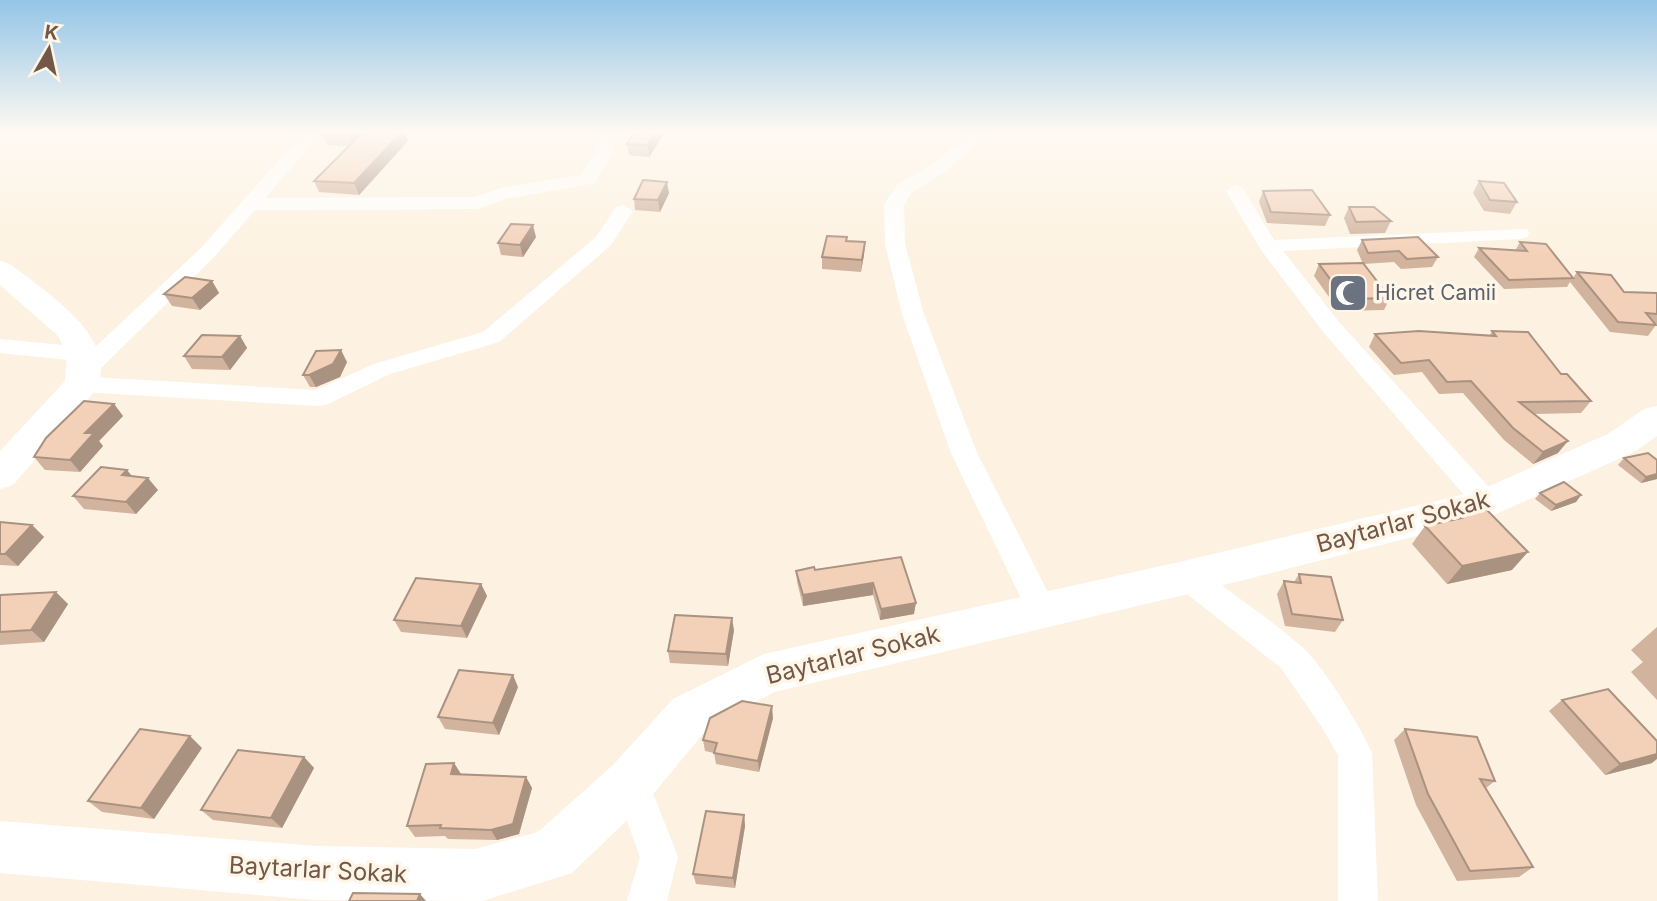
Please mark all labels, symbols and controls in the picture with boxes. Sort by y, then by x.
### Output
north arrow [14,14,84,84]
text: K [43,20,60,45]
mosque icon: Hicret Camii [1327,272,1369,314]
place label: Hicret Camii [1375,280,1496,305]
street label: Baytarlar Sokak [1313,484,1493,559]
street label: Baytarlar Sokak [763,619,943,690]
street label: Baytarlar Sokak [228,850,408,889]

